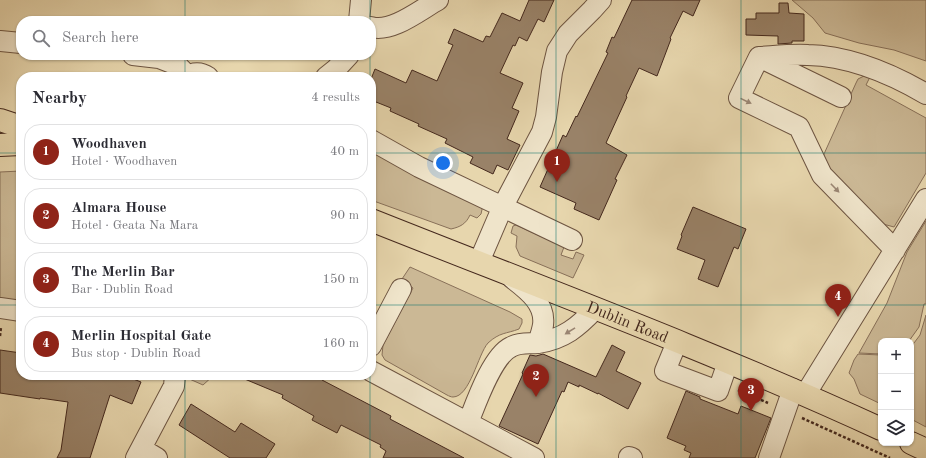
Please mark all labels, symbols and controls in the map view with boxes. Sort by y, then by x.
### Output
search box [16,16,376,60]
icon: search [30,27,52,49]
text: Search here [62,31,139,46]
text: Nearby [32,90,87,107]
text: 4 results [311,91,360,104]
one-way arrow [741,98,752,104]
text: Woodhaven [71,137,147,152]
text: 1 [42,145,50,158]
text: 40 m [330,145,359,158]
pin: 1 [544,149,570,182]
your location [433,153,453,173]
text: Hotel · Woodhaven [71,155,177,168]
one-way arrow [830,183,840,193]
text: Almara House [71,201,167,216]
text: 2 [42,209,50,222]
text: 90 m [330,209,359,222]
text: Hotel · Geata Na Mara [71,219,198,232]
text: The Merlin Bar [71,265,175,280]
text: 3 [42,273,50,286]
text: 150 m [322,273,359,286]
text: Bar · Dublin Road [71,283,173,296]
pin: 4 [825,284,851,317]
street label: Dublin Road [584,300,670,347]
one-way arrow [564,328,576,335]
text: Merlin Hospital Gate [71,329,211,344]
text: 4 [42,337,50,350]
text: 160 m [322,337,359,350]
map controls [878,338,914,446]
button: + [878,338,914,374]
text: Bus stop · Dublin Road [71,347,201,360]
pin: 2 [523,364,549,397]
button: − [878,374,914,410]
pin: 3 [738,378,764,411]
button: layers [878,410,914,446]

